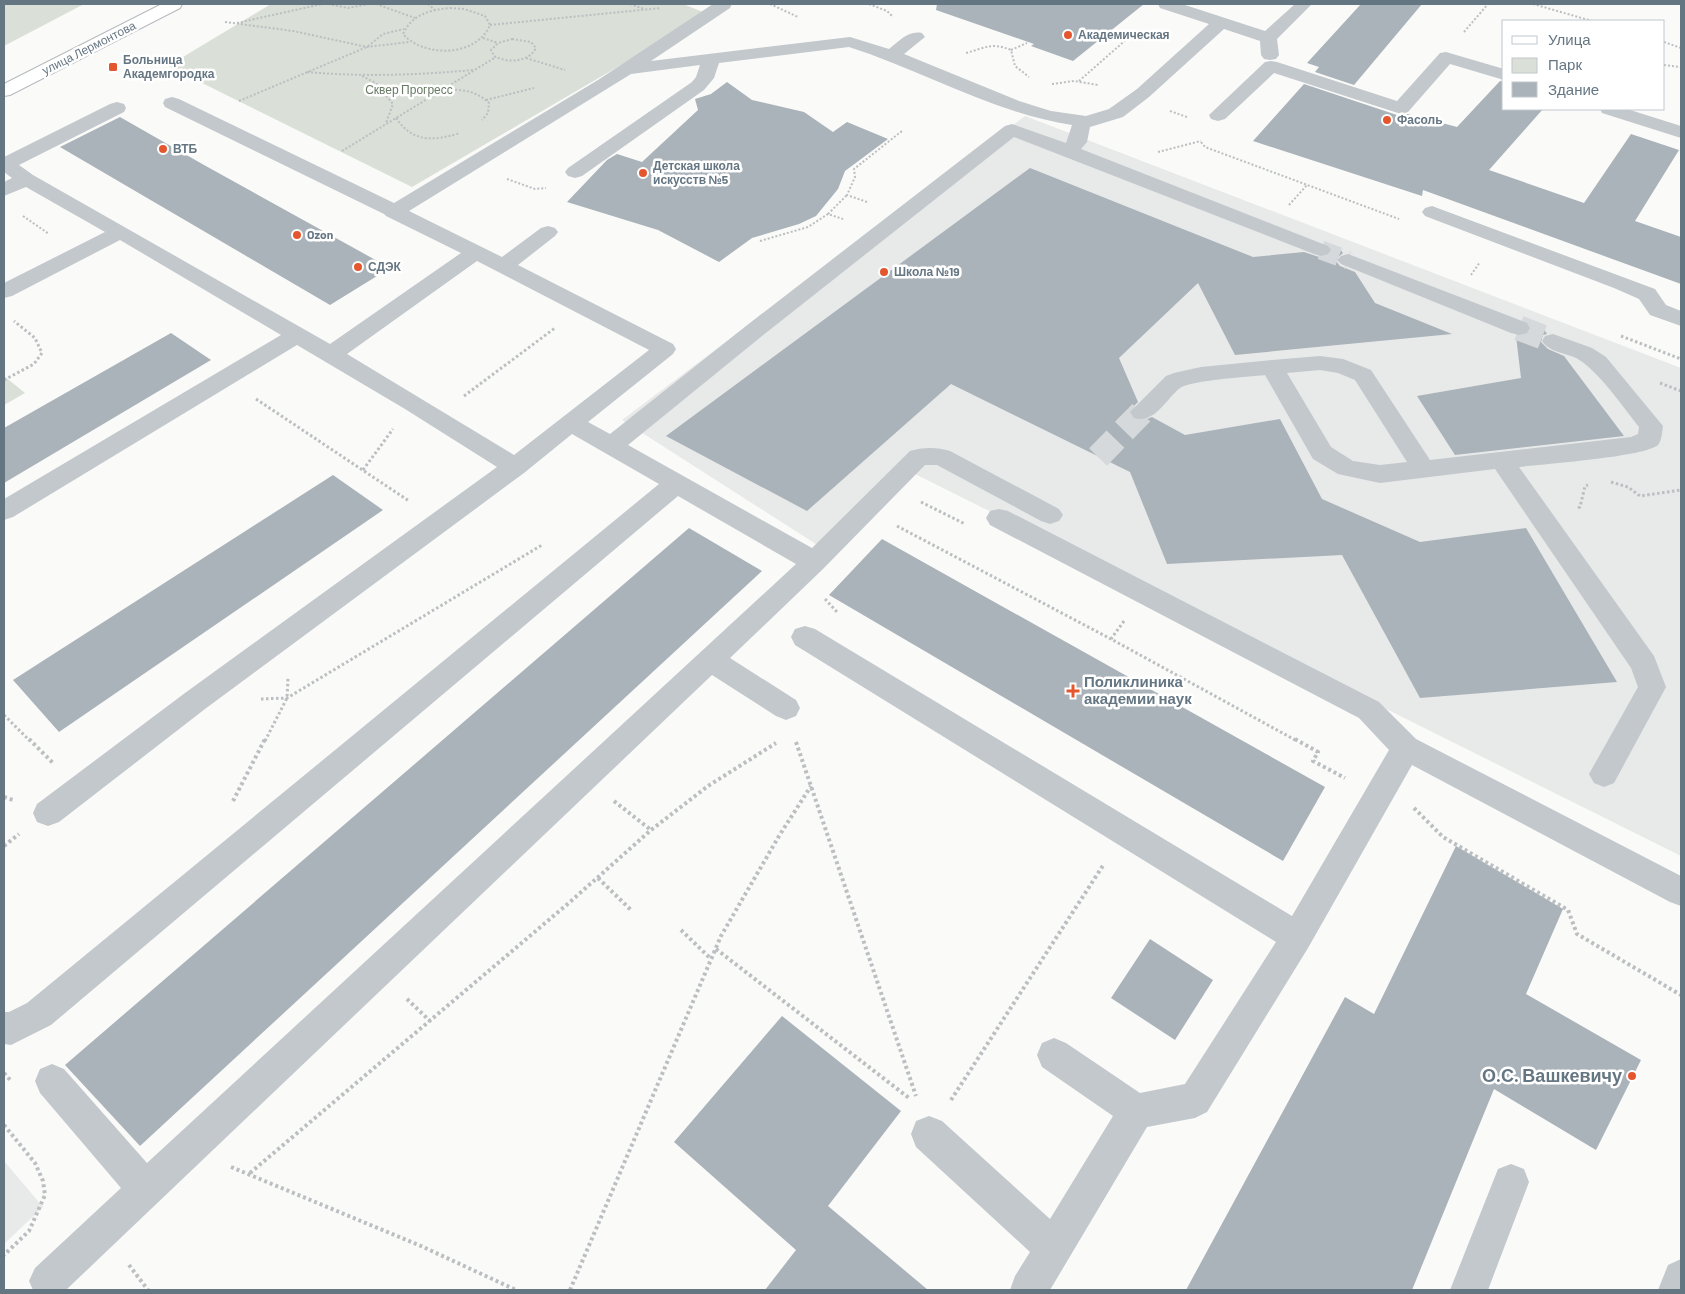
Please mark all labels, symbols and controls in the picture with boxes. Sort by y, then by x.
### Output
street label: улица Лермонтова [39,17,138,78]
legend [1502,20,1665,110]
place label: Академическая [1078,27,1170,42]
marker: Академическая [1062,29,1074,41]
text: Улица [1548,30,1591,48]
place label: Больница Академгородка [123,52,215,81]
text: Парк [1548,55,1582,73]
marker: Больница Академгородка [107,61,119,73]
text: Здание [1548,80,1599,98]
park label: Сквер Прогресс [365,82,453,97]
place label: Фасоль [1397,112,1443,126]
marker: Фасоль [1381,114,1393,126]
place label: ВТБ [173,141,198,155]
marker: ВТБ [157,143,169,155]
place label: Детская школа искусств №5 [653,158,740,187]
marker: Детская школа искусств №5 [637,167,649,179]
place label: Ozon [307,227,333,241]
marker: Ozon [291,229,303,241]
place label: СДЭК [368,259,402,274]
marker: СДЭК [352,261,364,273]
place label: Школа №19 [894,264,960,278]
marker: Школа №19 [878,266,890,278]
place label: Поликлиника академии наук [1084,672,1192,707]
marker: Поликлиника академии наук [1066,684,1080,698]
place label: О.С. Вашкевичу [1482,1064,1622,1086]
marker: О.С. Вашкевичу [1626,1070,1638,1082]

